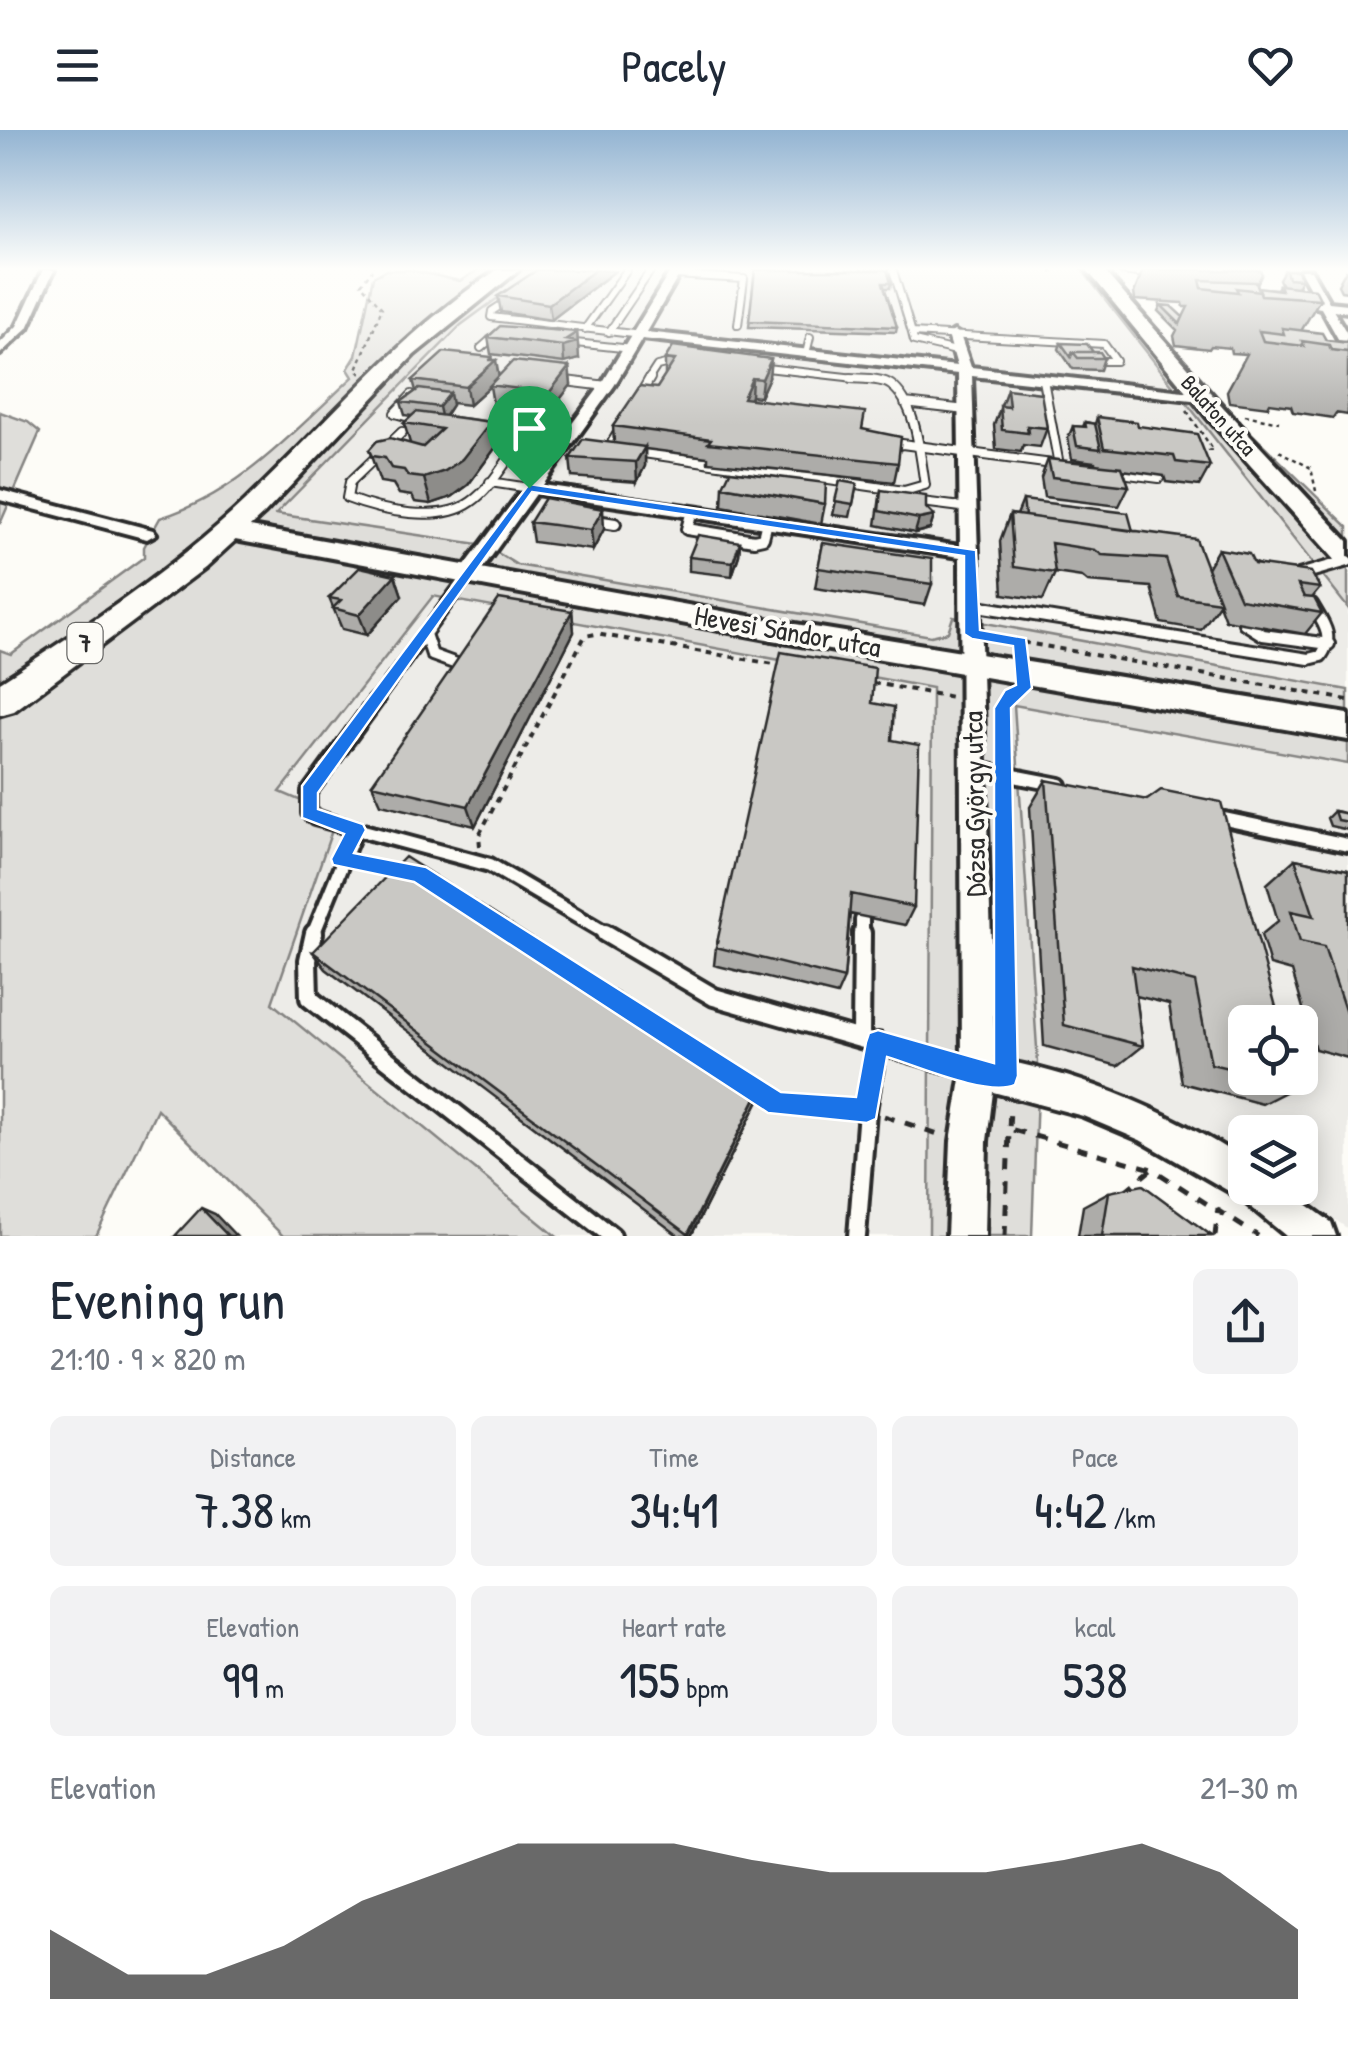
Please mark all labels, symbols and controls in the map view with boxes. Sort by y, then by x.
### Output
text: Pacely [621,35,727,96]
icon: menu [50,38,105,93]
icon: heart [1243,38,1298,93]
street label: Balaton utca [1175,368,1264,462]
pin [487,386,572,489]
icon: arrive [502,401,557,456]
street label: Hevesi Sándor utca [692,596,884,666]
road number: 7 [68,623,102,663]
street label: Dózsa György utca [953,711,995,897]
map controls [1228,1005,1318,1205]
button: locate [1228,1005,1318,1095]
button: layers [1228,1115,1318,1205]
text: Evening run [50,1262,285,1336]
button: share [1193,1269,1298,1374]
text: 21:10 · 9 × 820 m [50,1337,246,1380]
text: Distance [210,1438,296,1476]
text: Time [649,1438,699,1476]
text: Pace [1072,1438,1118,1476]
text: 7.38 [195,1476,274,1544]
text: 34:41 [629,1476,719,1544]
text: 4:42 [1034,1476,1107,1544]
text: km [274,1499,311,1537]
text: /km [1107,1499,1156,1537]
text: Elevation [207,1608,300,1646]
text: Heart rate [622,1608,726,1646]
text: kcal [1075,1608,1115,1646]
text: 99 [222,1646,259,1714]
text: 155 [619,1646,680,1714]
text: 538 [1062,1646,1128,1714]
text: m [259,1669,284,1707]
text: bpm [680,1669,729,1707]
text: Elevation [50,1766,156,1809]
text: 21–30 m [1200,1766,1298,1809]

